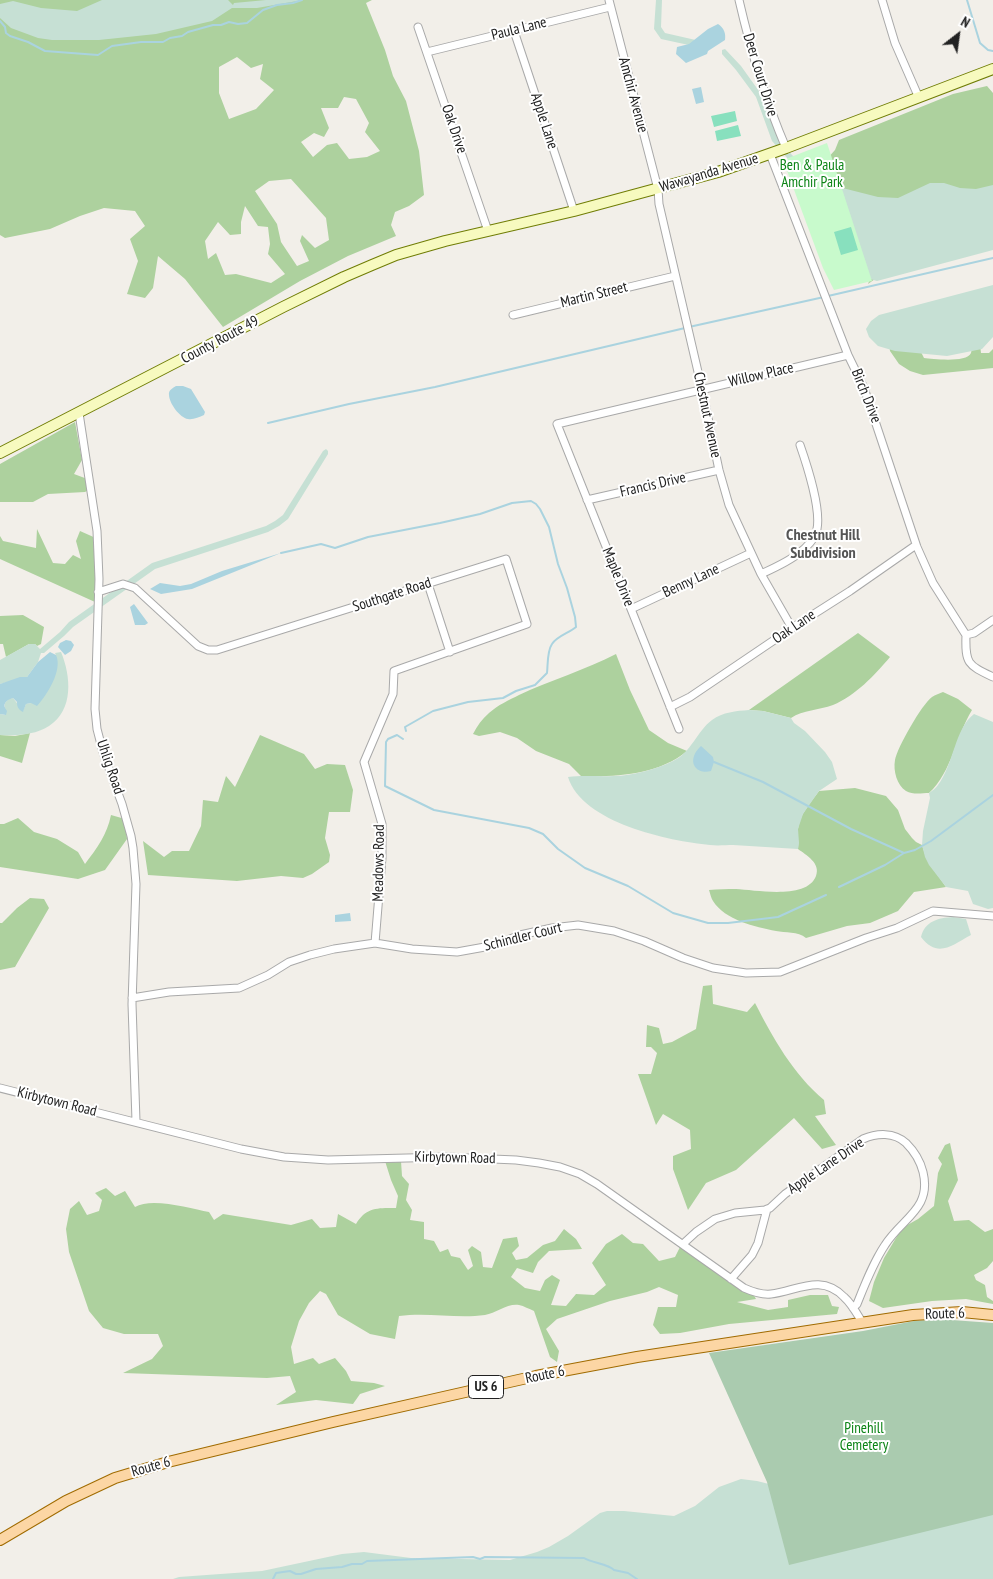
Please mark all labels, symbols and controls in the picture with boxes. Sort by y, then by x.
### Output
north arrow [933,10,983,60]
text: N [958,12,973,32]
street label: Paula Lane [489,13,549,45]
street label: Deer Court Drive [739,31,781,119]
street label: Amchir Avenue [614,55,652,135]
street label: Apple Lane [527,91,561,151]
street label: Oak Drive [437,102,471,156]
street label: Wawayanda Avenue [657,149,761,197]
park label: Ben & Paula Amchir Park [780,157,844,192]
street label: Martin Street [559,278,629,312]
street label: County Route 49 [178,312,262,368]
street label: Willow Place [727,359,795,391]
street label: Birch Drive [847,366,885,426]
street label: Chestnut Avenue [689,370,725,460]
street label: Francis Drive [618,469,688,501]
district label: Chestnut Hill Subdivision [786,525,860,563]
street label: Maple Drive [598,545,638,609]
street label: Benny Lane [660,560,722,602]
street label: Southgate Road [350,574,434,616]
street label: Oak Lane [769,606,819,648]
street label: Uhlig Road [92,737,128,797]
street label: Meadows Road [369,824,389,902]
street label: Schindler Court [482,919,564,955]
street label: Kirbytown Road [15,1083,99,1121]
street label: Apple Lane Drive [784,1134,868,1198]
street label: Kirbytown Road [414,1148,496,1168]
street label: Route 6 [925,1304,965,1324]
street label: Route 6 [524,1362,566,1388]
road number: US 6 [468,1375,504,1398]
park label: Pinehill Cemetery [840,1420,888,1455]
street label: Route 6 [129,1453,173,1481]

